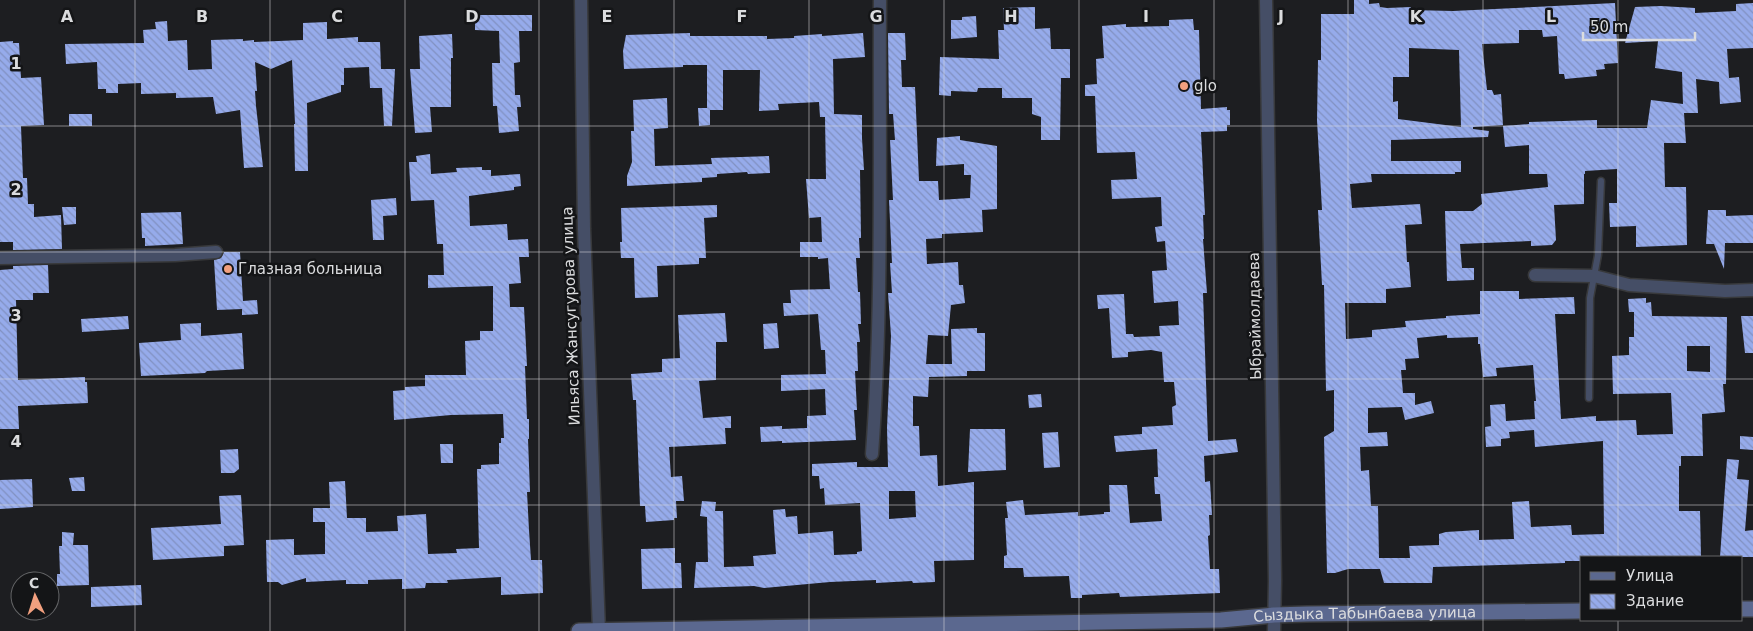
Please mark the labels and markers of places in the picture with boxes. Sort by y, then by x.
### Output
place label: glo [1194,77,1217,95]
marker: glo [1178,80,1190,92]
place label: Глазная больница [238,260,383,278]
marker: Глазная больница [222,263,234,275]

